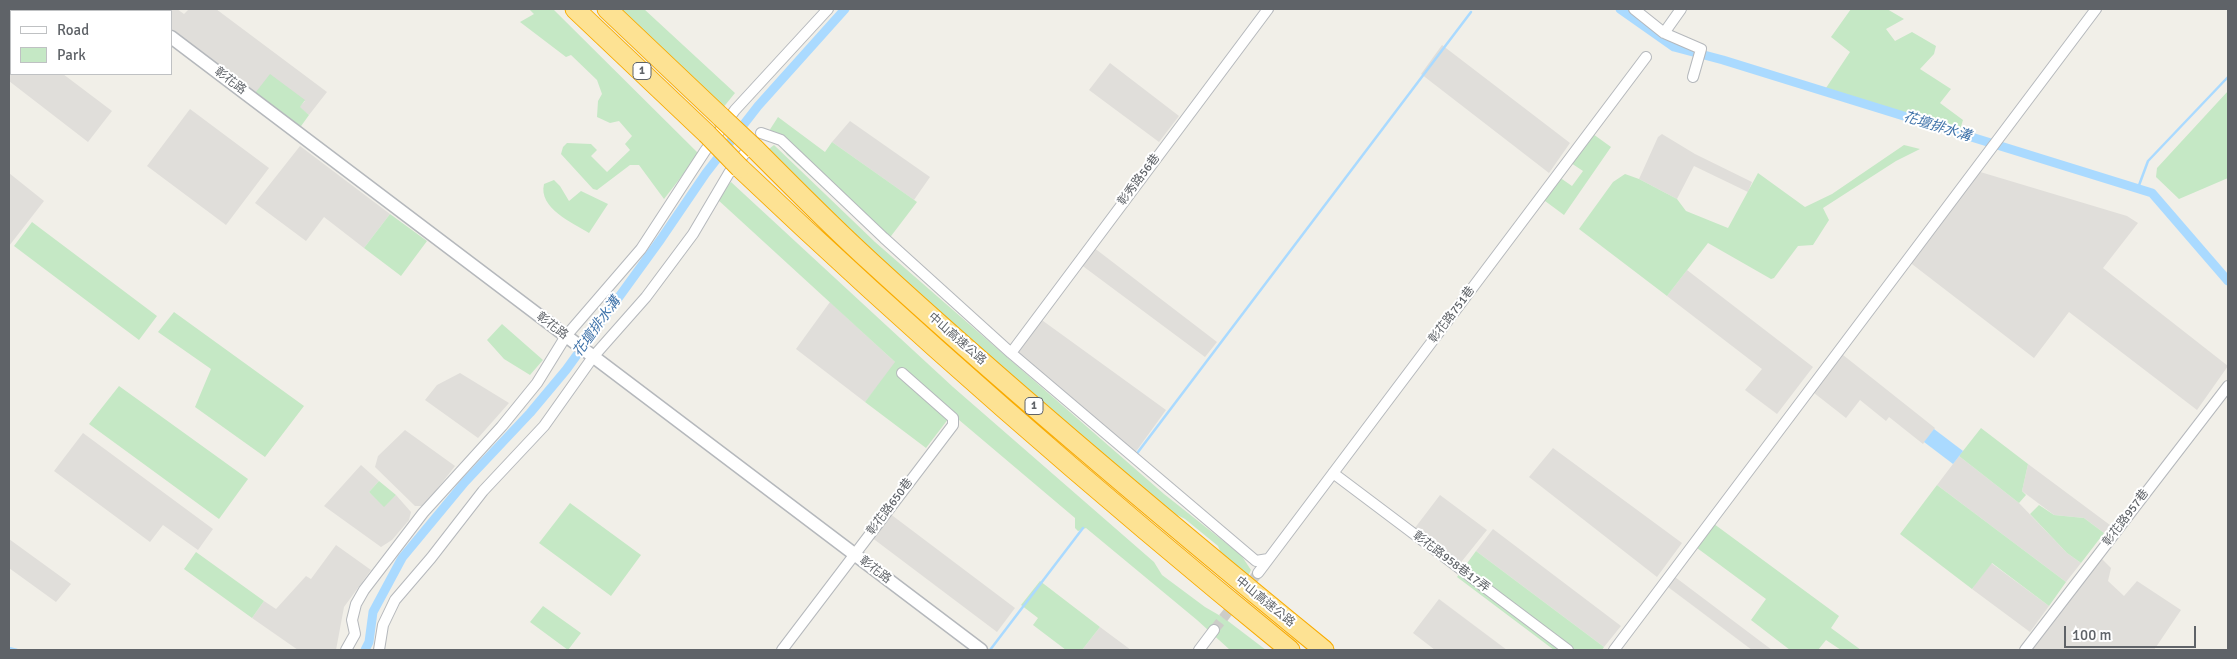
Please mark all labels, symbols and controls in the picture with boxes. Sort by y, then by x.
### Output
legend [10,10,172,75]
text: Road [57,21,89,39]
text: Park [57,46,86,64]
road number: 1 [633,62,651,80]
street label: 彰花路 [211,64,249,98]
water label: 花壇排水溝 [1901,109,1973,145]
street label: 彰秀路56巷 [1115,151,1163,209]
street label: 彰花路751巷 [1426,284,1478,346]
water label: 花壇排水溝 [570,294,624,360]
street label: 彰花路 [533,309,571,343]
street label: 中山高速公路 [925,310,989,368]
road number: 1 [1025,398,1043,414]
street label: 彰花路650巷 [864,476,916,538]
street label: 彰花路957巷 [2100,487,2152,549]
street label: 彰花路958巷17弄 [1410,528,1492,596]
street label: 彰花路 [856,553,894,587]
street label: 中山高速公路 [1232,574,1298,630]
scale bar [2067,616,2200,648]
text: 100 m [2072,626,2112,644]

